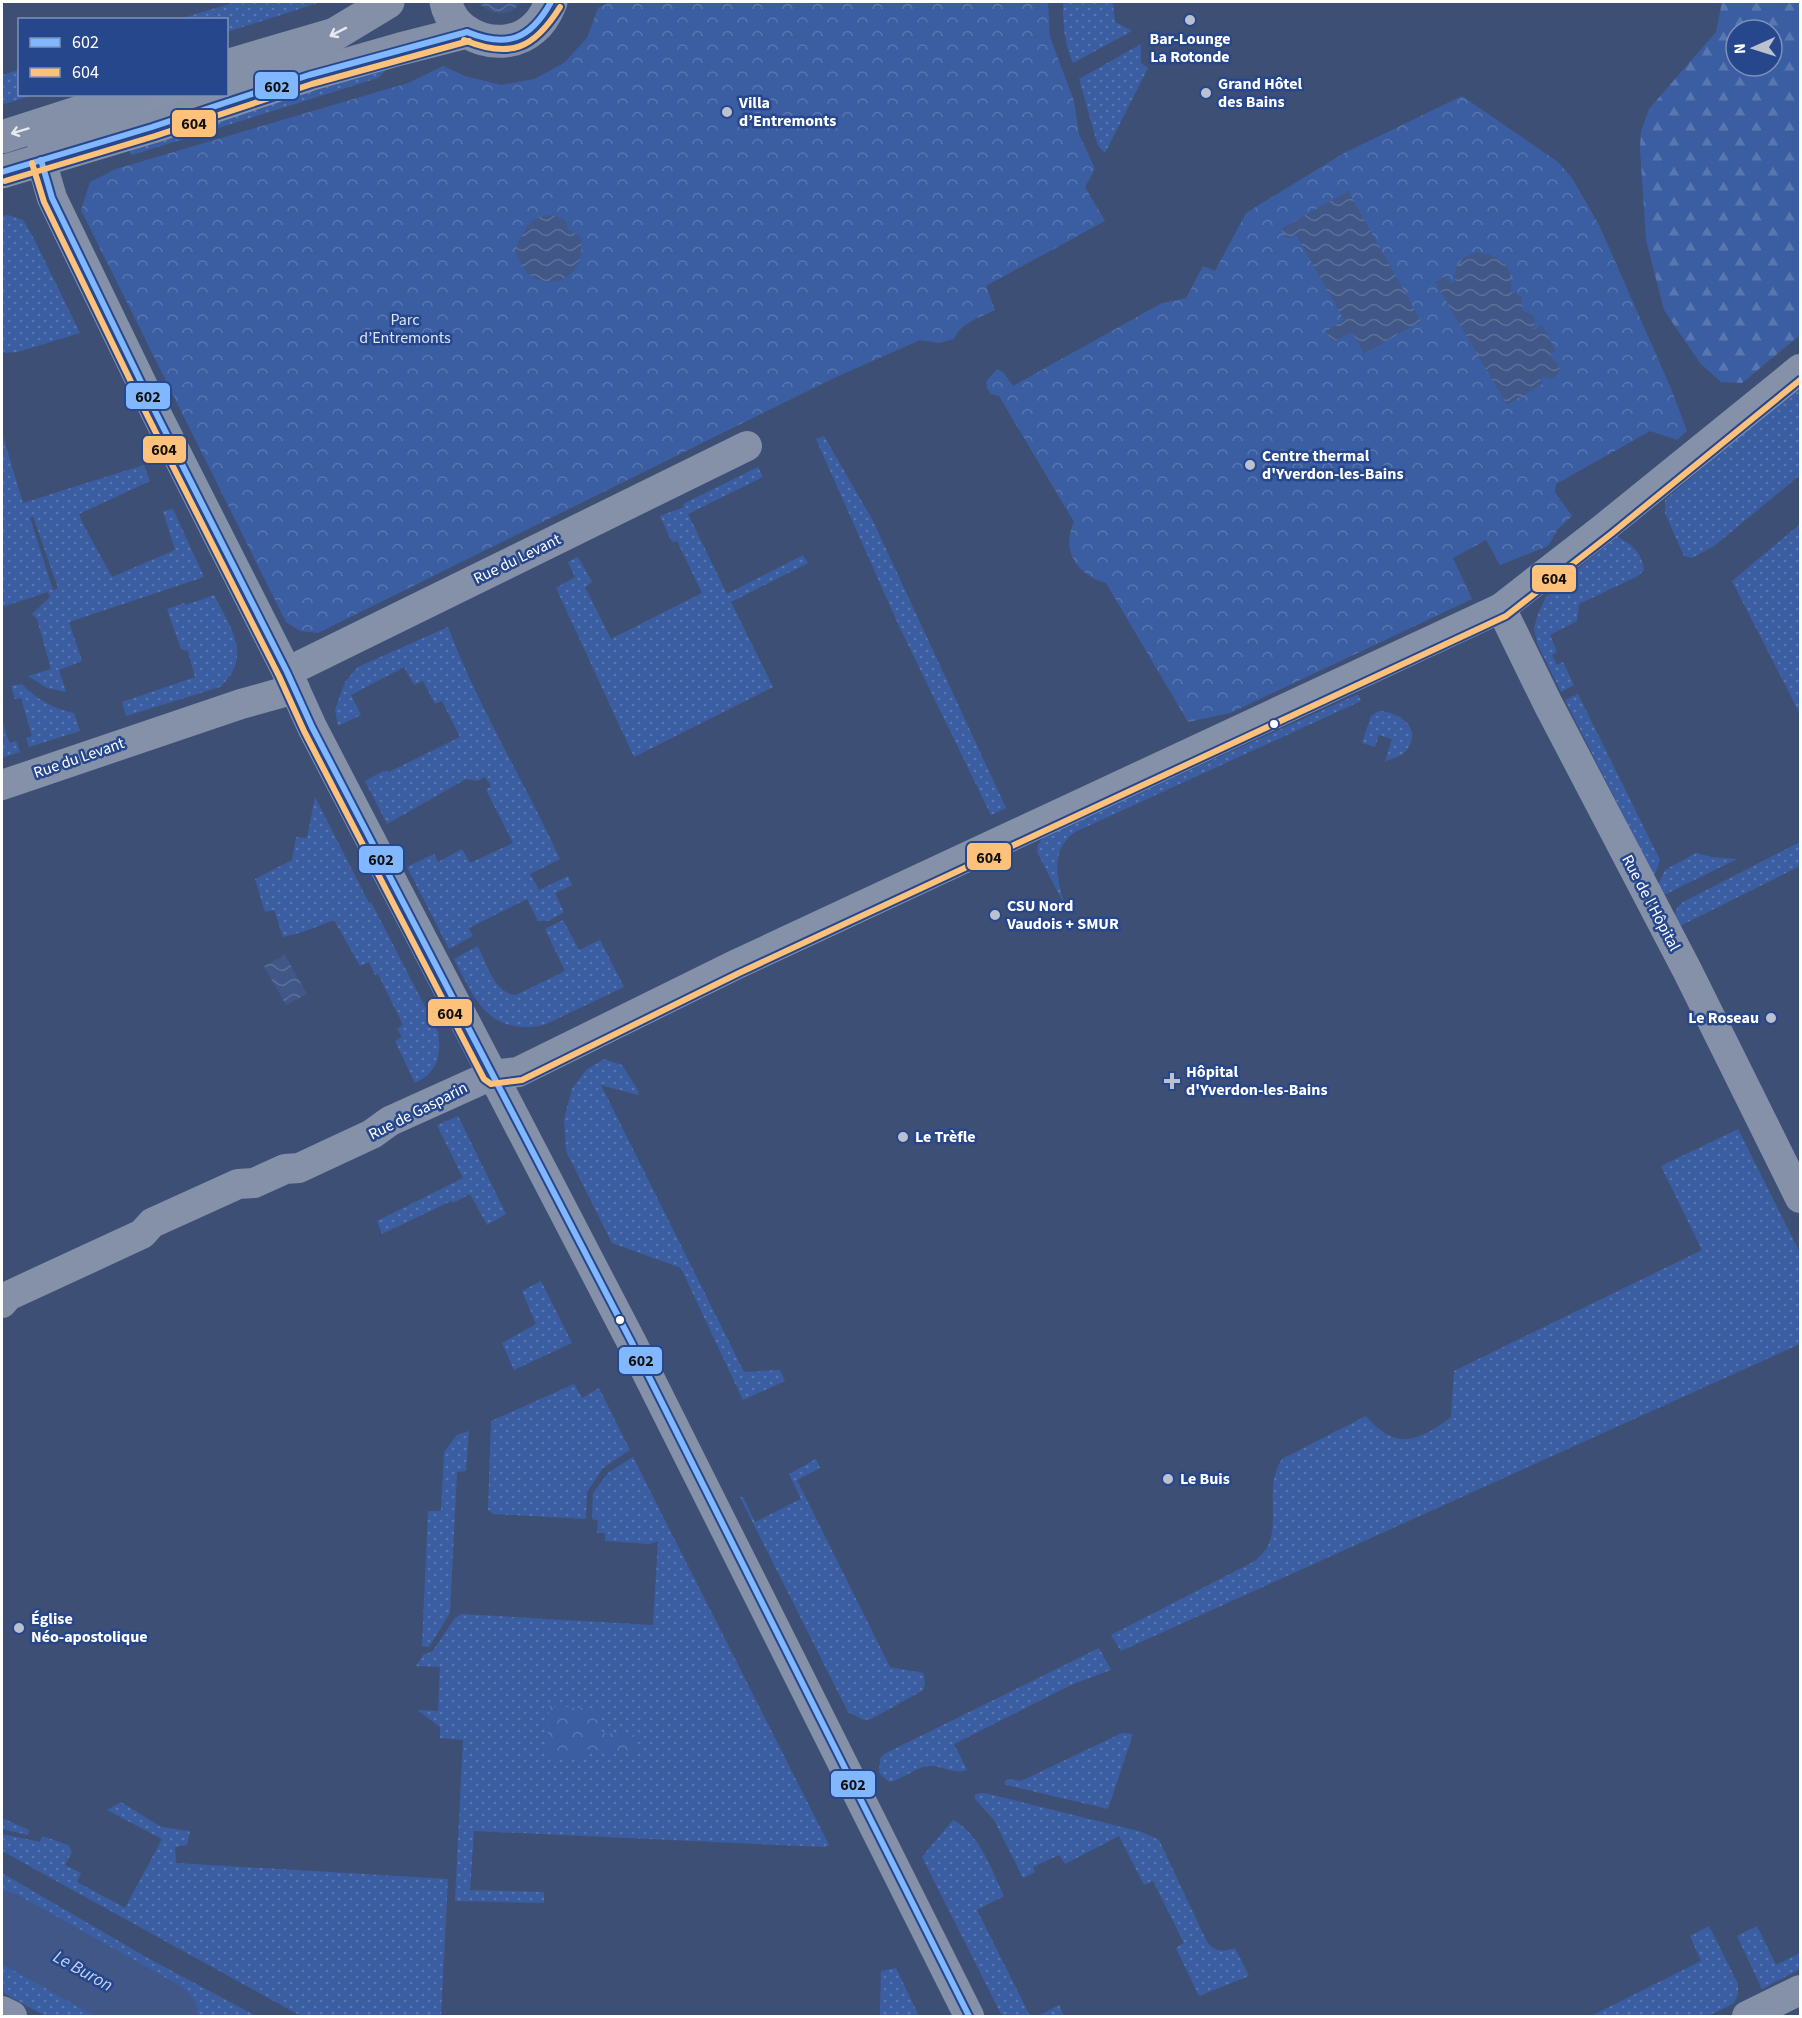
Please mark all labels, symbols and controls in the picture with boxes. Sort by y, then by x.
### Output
marker: Bar-Lounge La Rotonde [1183,13,1197,27]
legend [18,18,228,96]
north arrow [1724,18,1784,78]
one-way arrow [329,26,347,38]
place label: Bar-Lounge La Rotonde [1149,28,1231,68]
text: 602 [72,30,99,55]
text: N [1729,43,1751,55]
text: 604 [72,60,99,85]
line badge: 602 [254,71,299,100]
place label: Grand Hôtel des Bains [1218,73,1302,113]
text: 602 [264,76,290,98]
marker: Grand Hôtel des Bains [1199,86,1213,100]
place label: Villa d’Entremonts [738,92,836,132]
marker: Villa d’Entremonts [720,105,734,119]
line badge: 604 [171,109,217,138]
text: 604 [181,113,207,135]
one-way arrow [11,126,30,137]
park label: Parc d’Entremonts [359,309,451,349]
line badge: 602 [125,382,171,410]
text: 602 [135,386,161,408]
line badge: 604 [142,435,187,464]
text: 604 [151,439,177,461]
place label: Centre thermal d'Yverdon-les-Bains [1262,445,1404,485]
marker: Centre thermal d'Yverdon-les-Bains [1243,458,1257,472]
street label: Rue du Levant [470,528,565,590]
line badge: 604 [1531,564,1577,593]
text: 604 [1541,568,1567,590]
unlabelled marker [1268,718,1280,730]
street label: Rue du Levant [31,732,128,784]
line badge: 604 [966,842,1012,871]
line badge: 602 [358,845,404,874]
text: 604 [976,847,1002,869]
text: 602 [368,849,394,871]
street label: Rue de l'Hôpital [1616,851,1686,955]
place label: CSU Nord Vaudois + SMUR [1006,895,1119,935]
marker: CSU Nord Vaudois + SMUR [988,908,1002,922]
line badge: 604 [427,998,473,1027]
text: 604 [437,1003,463,1025]
place label: Le Roseau [1688,1007,1759,1029]
marker: Le Roseau [1764,1011,1778,1025]
place label: Hôpital d'Yverdon-les-Bains [1186,1061,1328,1101]
marker: Hôpital d'Yverdon-les-Bains [1163,1072,1181,1090]
street label: Rue de Gasparin [365,1077,471,1145]
place label: Le Trèfle [915,1126,976,1148]
marker: Le Trèfle [896,1130,910,1144]
unlabelled marker [614,1314,626,1326]
line badge: 602 [618,1346,663,1375]
text: 602 [628,1350,654,1372]
place label: Le Buis [1180,1468,1230,1490]
marker: Le Buis [1161,1472,1175,1486]
place label: Église Néo-apostolique [31,1608,148,1648]
marker: Église Néo-apostolique [12,1621,26,1635]
line badge: 602 [830,1770,876,1798]
text: 602 [840,1774,866,1796]
water label: Le Buron [49,1944,117,1998]

